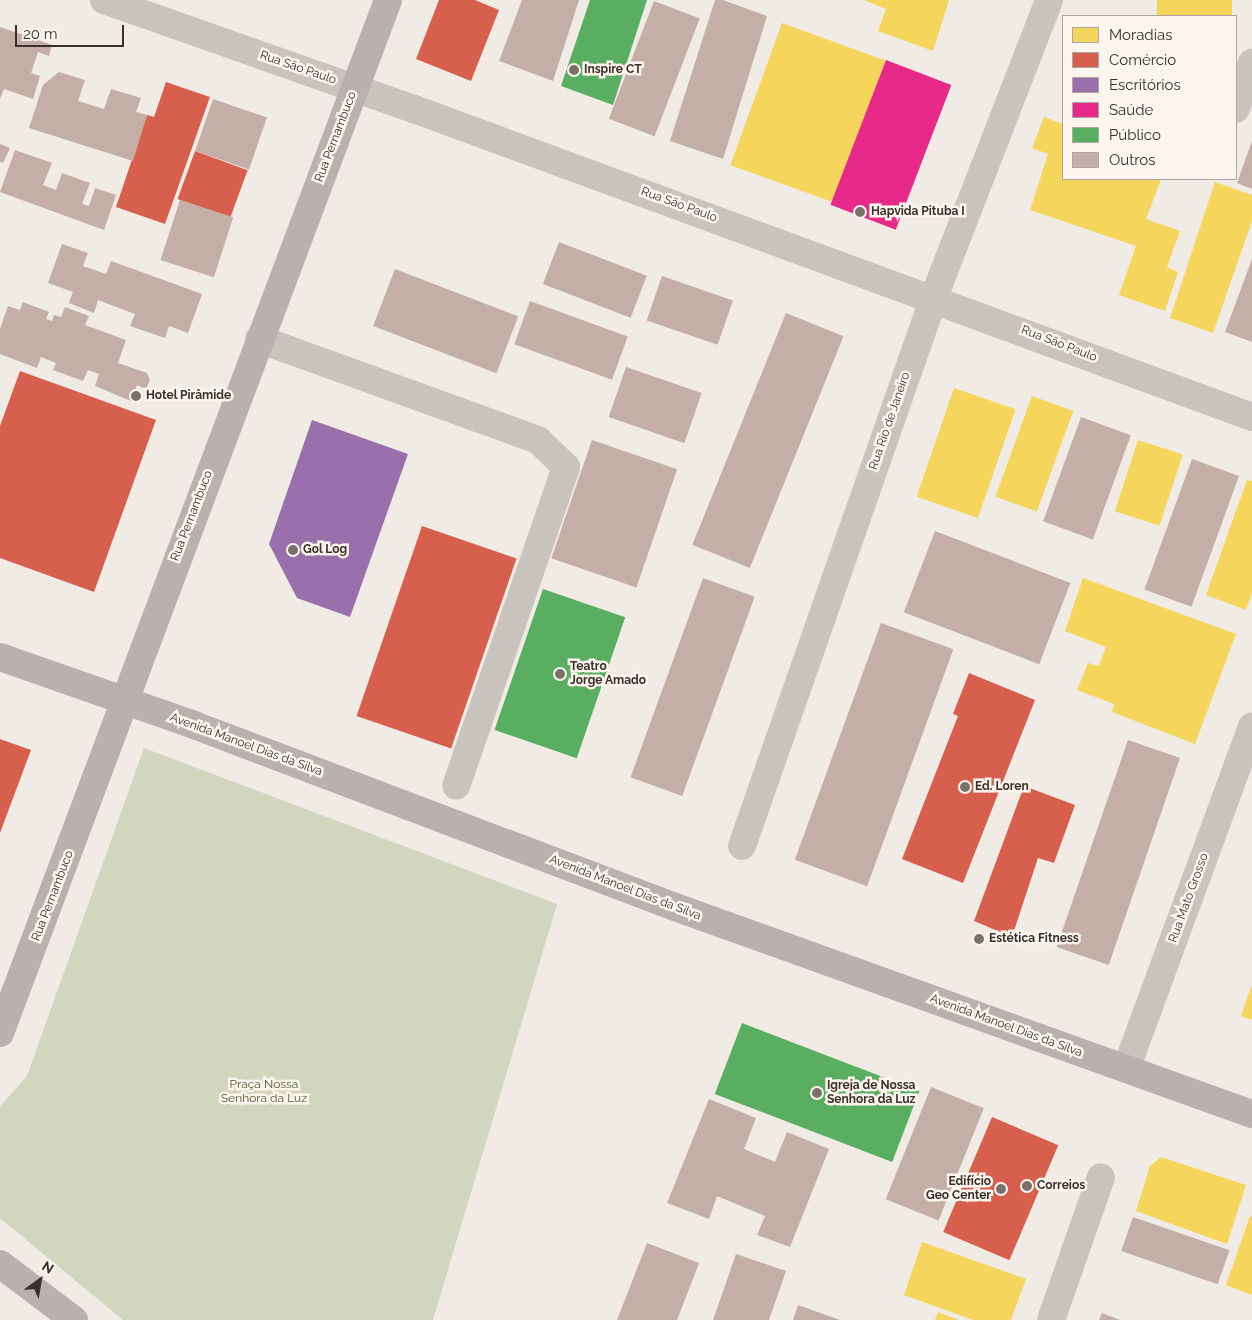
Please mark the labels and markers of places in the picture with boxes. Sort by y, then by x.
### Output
place label: Inspire CT [584,63,642,77]
marker: Inspire CT [568,64,580,76]
marker: Hapvida Pituba I [853,205,867,219]
place label: Hapvida Pituba I [871,205,965,219]
place label: Hotel Pirâmide [146,389,232,403]
marker: Hotel Pirâmide [130,390,142,402]
place label: Gol Log [303,543,347,557]
marker: Gol Log [287,544,299,556]
place label: Teatro Jorge Amado [570,660,646,688]
marker: Teatro Jorge Amado [554,668,566,680]
place label: Ed. Loren [975,780,1029,794]
marker: Ed. Loren [959,781,971,793]
place label: Estética Fitness [989,932,1079,946]
marker: Estética Fitness [973,933,985,945]
place label: Igreja de Nossa Senhora da Luz [827,1079,916,1107]
marker: Igreja de Nossa Senhora da Luz [811,1087,823,1099]
place label: Edifício Geo Center [926,1175,991,1203]
place label: Correios [1037,1179,1085,1193]
marker: Correios [1021,1180,1033,1192]
marker: Edifício Geo Center [995,1183,1007,1195]

